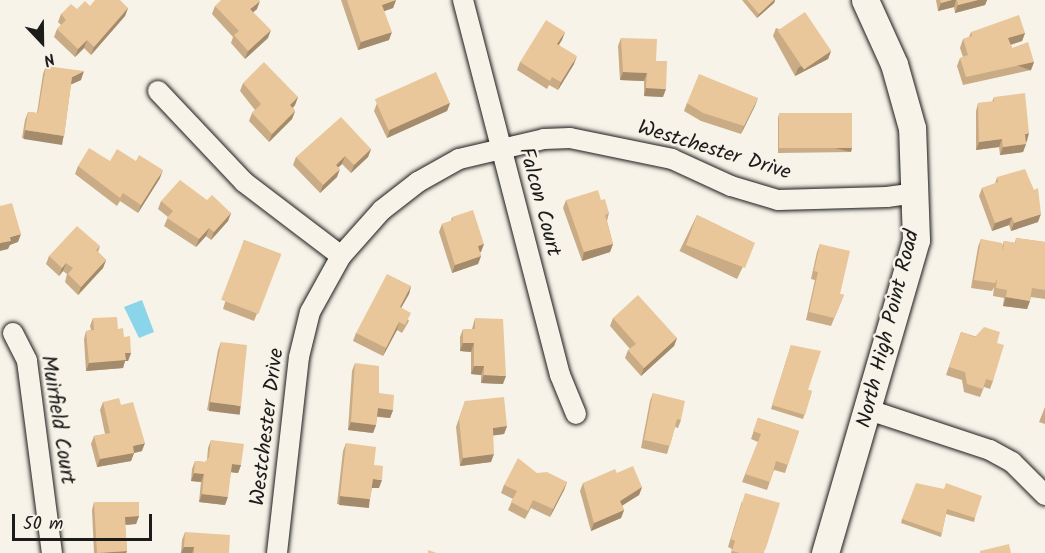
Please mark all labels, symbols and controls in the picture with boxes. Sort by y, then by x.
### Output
north arrow [12,12,72,72]
text: N [40,46,58,73]
street label: Westchester Drive [634,116,794,186]
street label: Falcon Court [512,145,566,259]
street label: North High Point Road [852,227,926,431]
street label: Westchester Drive [246,347,290,507]
street label: Muirfield Court [34,354,80,486]
scale bar [15,502,154,540]
text: 50 m [23,510,63,539]

